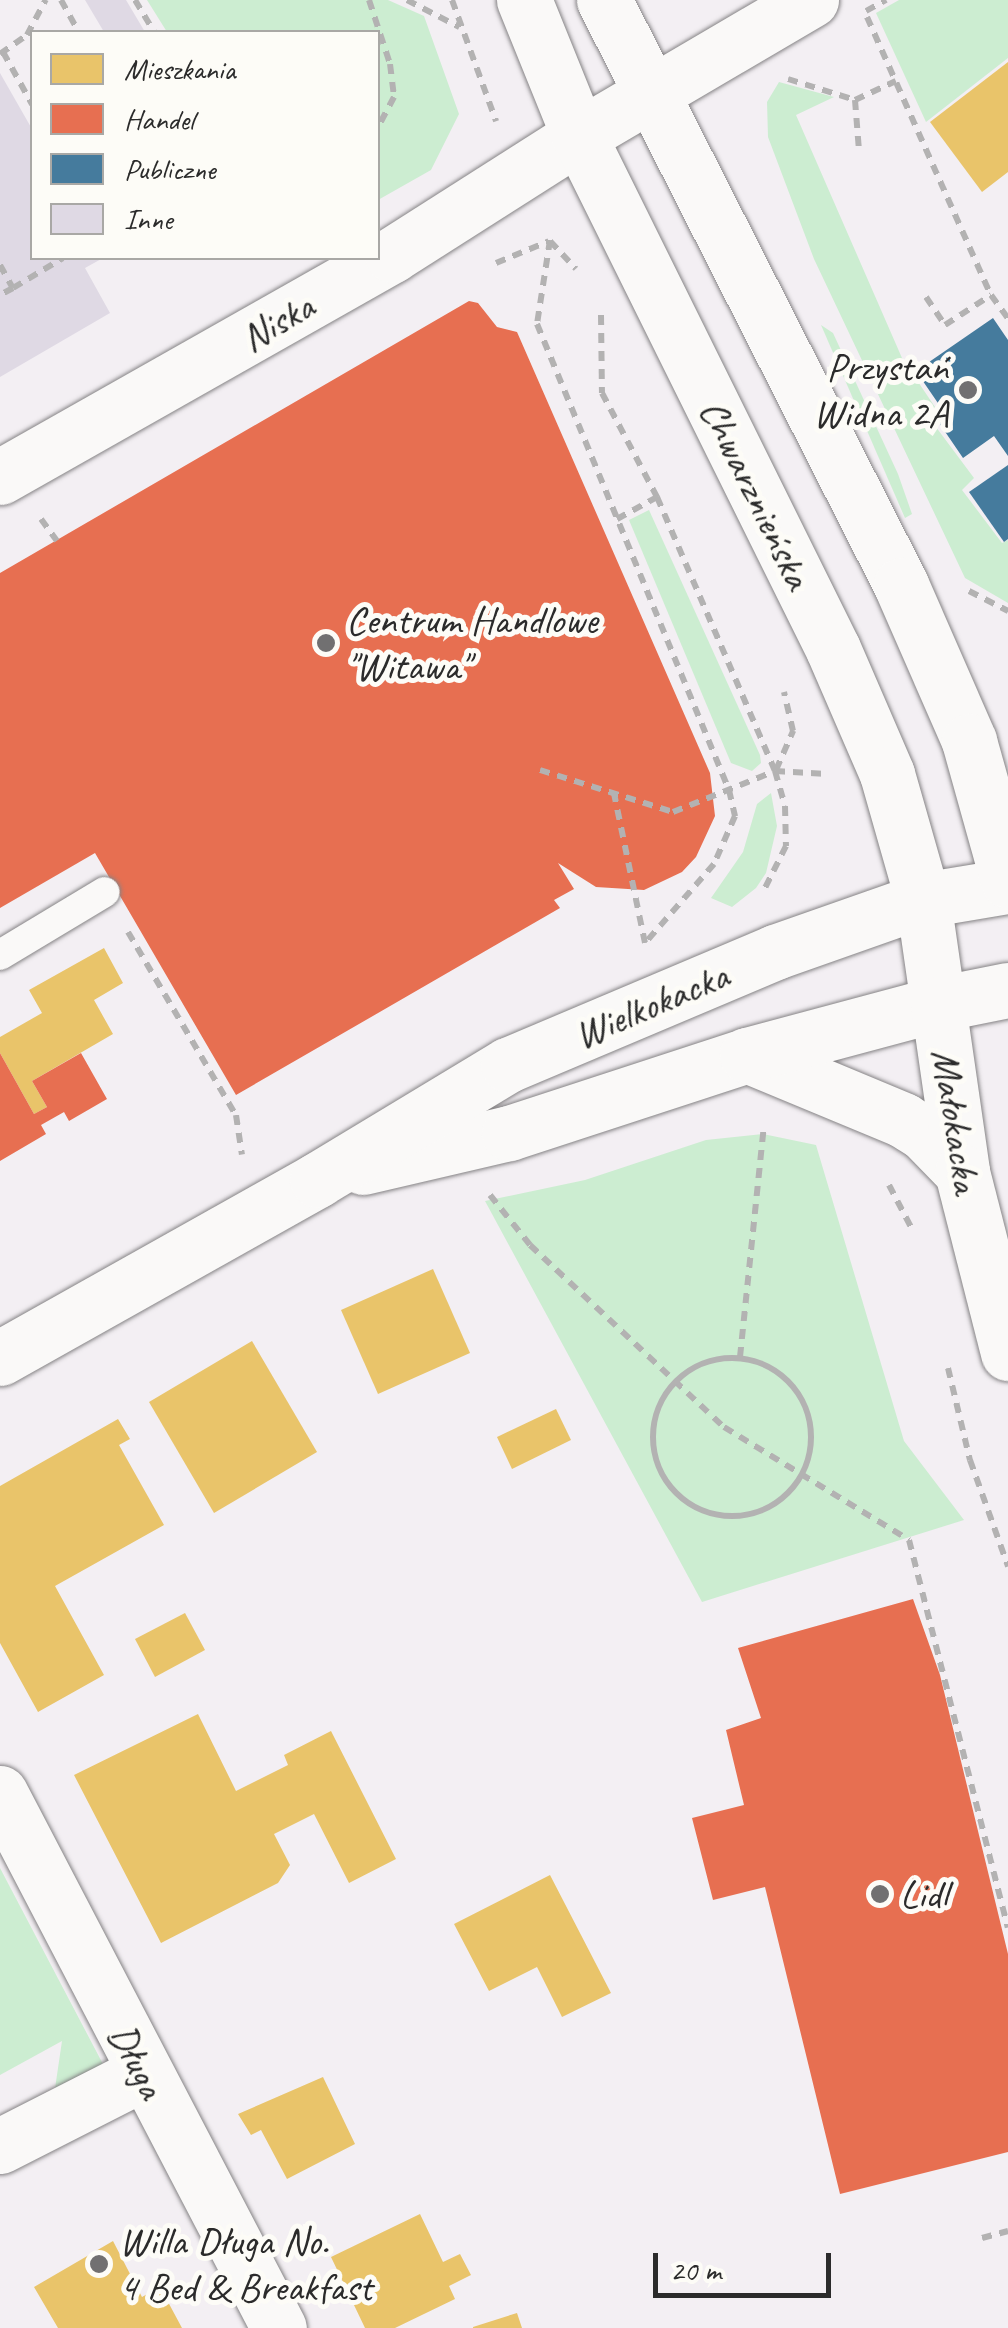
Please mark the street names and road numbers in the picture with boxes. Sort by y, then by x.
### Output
street label: Niska [232,282,322,362]
street label: Chwarznieńska [690,391,822,597]
street label: Wielkokacka [567,951,735,1059]
street label: Małokacka [921,1046,991,1196]
street label: Długa [98,2016,176,2106]

